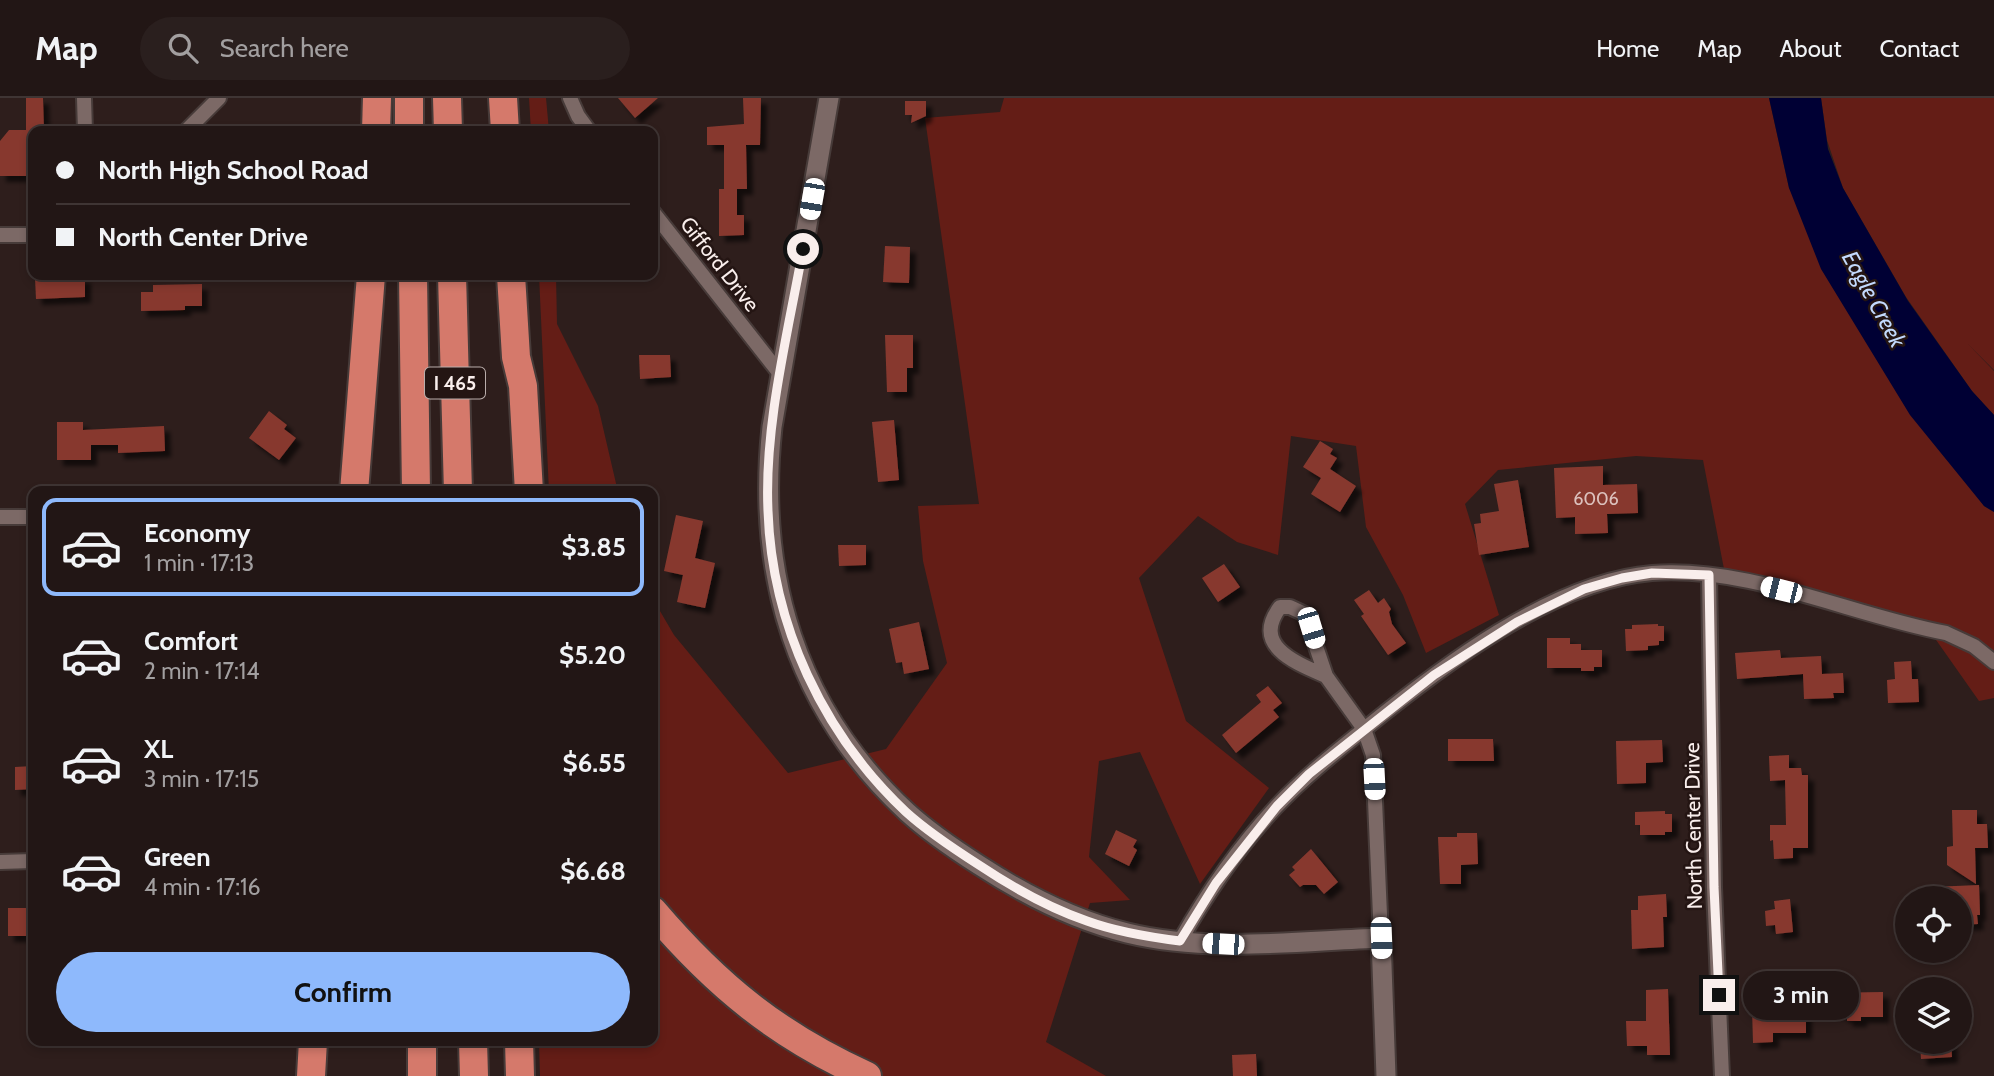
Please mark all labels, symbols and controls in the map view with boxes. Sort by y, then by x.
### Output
search box [140,17,630,80]
text: Map [35,28,98,68]
icon: search [164,29,202,67]
text: Search here [220,32,349,64]
text: Home [1596,34,1659,63]
text: Map [1697,34,1742,63]
text: About [1780,34,1842,63]
text: Contact [1880,34,1959,63]
text: North High School Road [98,154,369,186]
car [799,176,826,222]
street label: Gifford Drive [675,212,765,317]
text: North Center Drive [98,221,308,253]
route start [787,233,819,265]
water label: Eagle Creek [1836,246,1913,353]
road number: I 465 [425,368,485,398]
house number: 6006 [1573,488,1619,510]
icon: car [60,516,123,579]
text: Economy [144,517,250,549]
text: $3.85 [561,531,626,563]
text: 1 min · 17:13 [144,549,254,577]
car [1759,575,1804,605]
car [1295,605,1328,651]
icon: car [60,624,123,687]
text: Comfort [144,625,238,657]
text: $5.20 [559,639,626,671]
text: 2 min · 17:14 [144,657,260,685]
icon: car [60,732,123,795]
text: XL [144,733,173,765]
street label: North Center Drive [1679,742,1707,910]
text: $6.55 [563,747,626,779]
car [1363,757,1386,801]
text: 3 min · 17:15 [144,765,259,793]
icon: car [60,840,123,903]
text: Green [144,841,211,873]
text: $6.68 [560,855,626,887]
text: 4 min · 17:16 [144,873,261,901]
map controls [1895,886,1972,1054]
button: locate [1895,886,1972,963]
car [1370,917,1393,959]
car [1202,932,1245,956]
button: Confirm [56,952,630,1032]
callout: 3 min [1744,970,1859,1020]
button: layers [1895,977,1972,1054]
route end [1703,979,1735,1011]
text: 3 min [1773,981,1829,1009]

